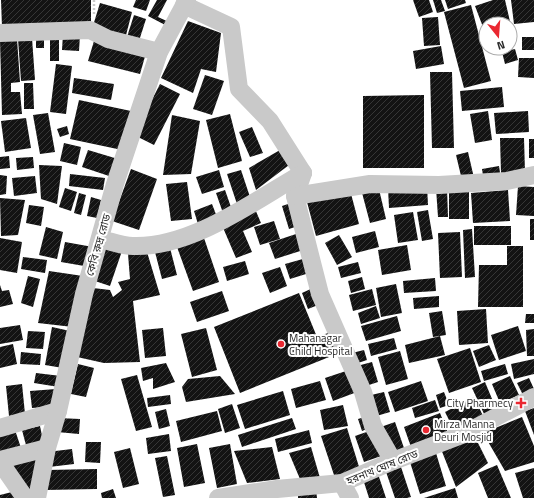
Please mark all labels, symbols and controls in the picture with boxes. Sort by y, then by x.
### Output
north arrow [478,16,518,56]
text: N [495,37,507,54]
street label: কেবি রুদ্র রোড [81,212,115,278]
place label: Mahanagar Child Hospital [289,330,353,359]
marker: Mahanagar Child Hospital [276,339,286,349]
place label: City Pharmecy [446,395,514,411]
marker: City Pharmecy [516,398,526,408]
place label: Mirza Manna Deuri Mosjid [434,416,495,445]
marker: Mirza Manna Deuri Mosjid [421,425,431,435]
street label: হরনাথ ঘোষ রোড [343,445,420,489]

